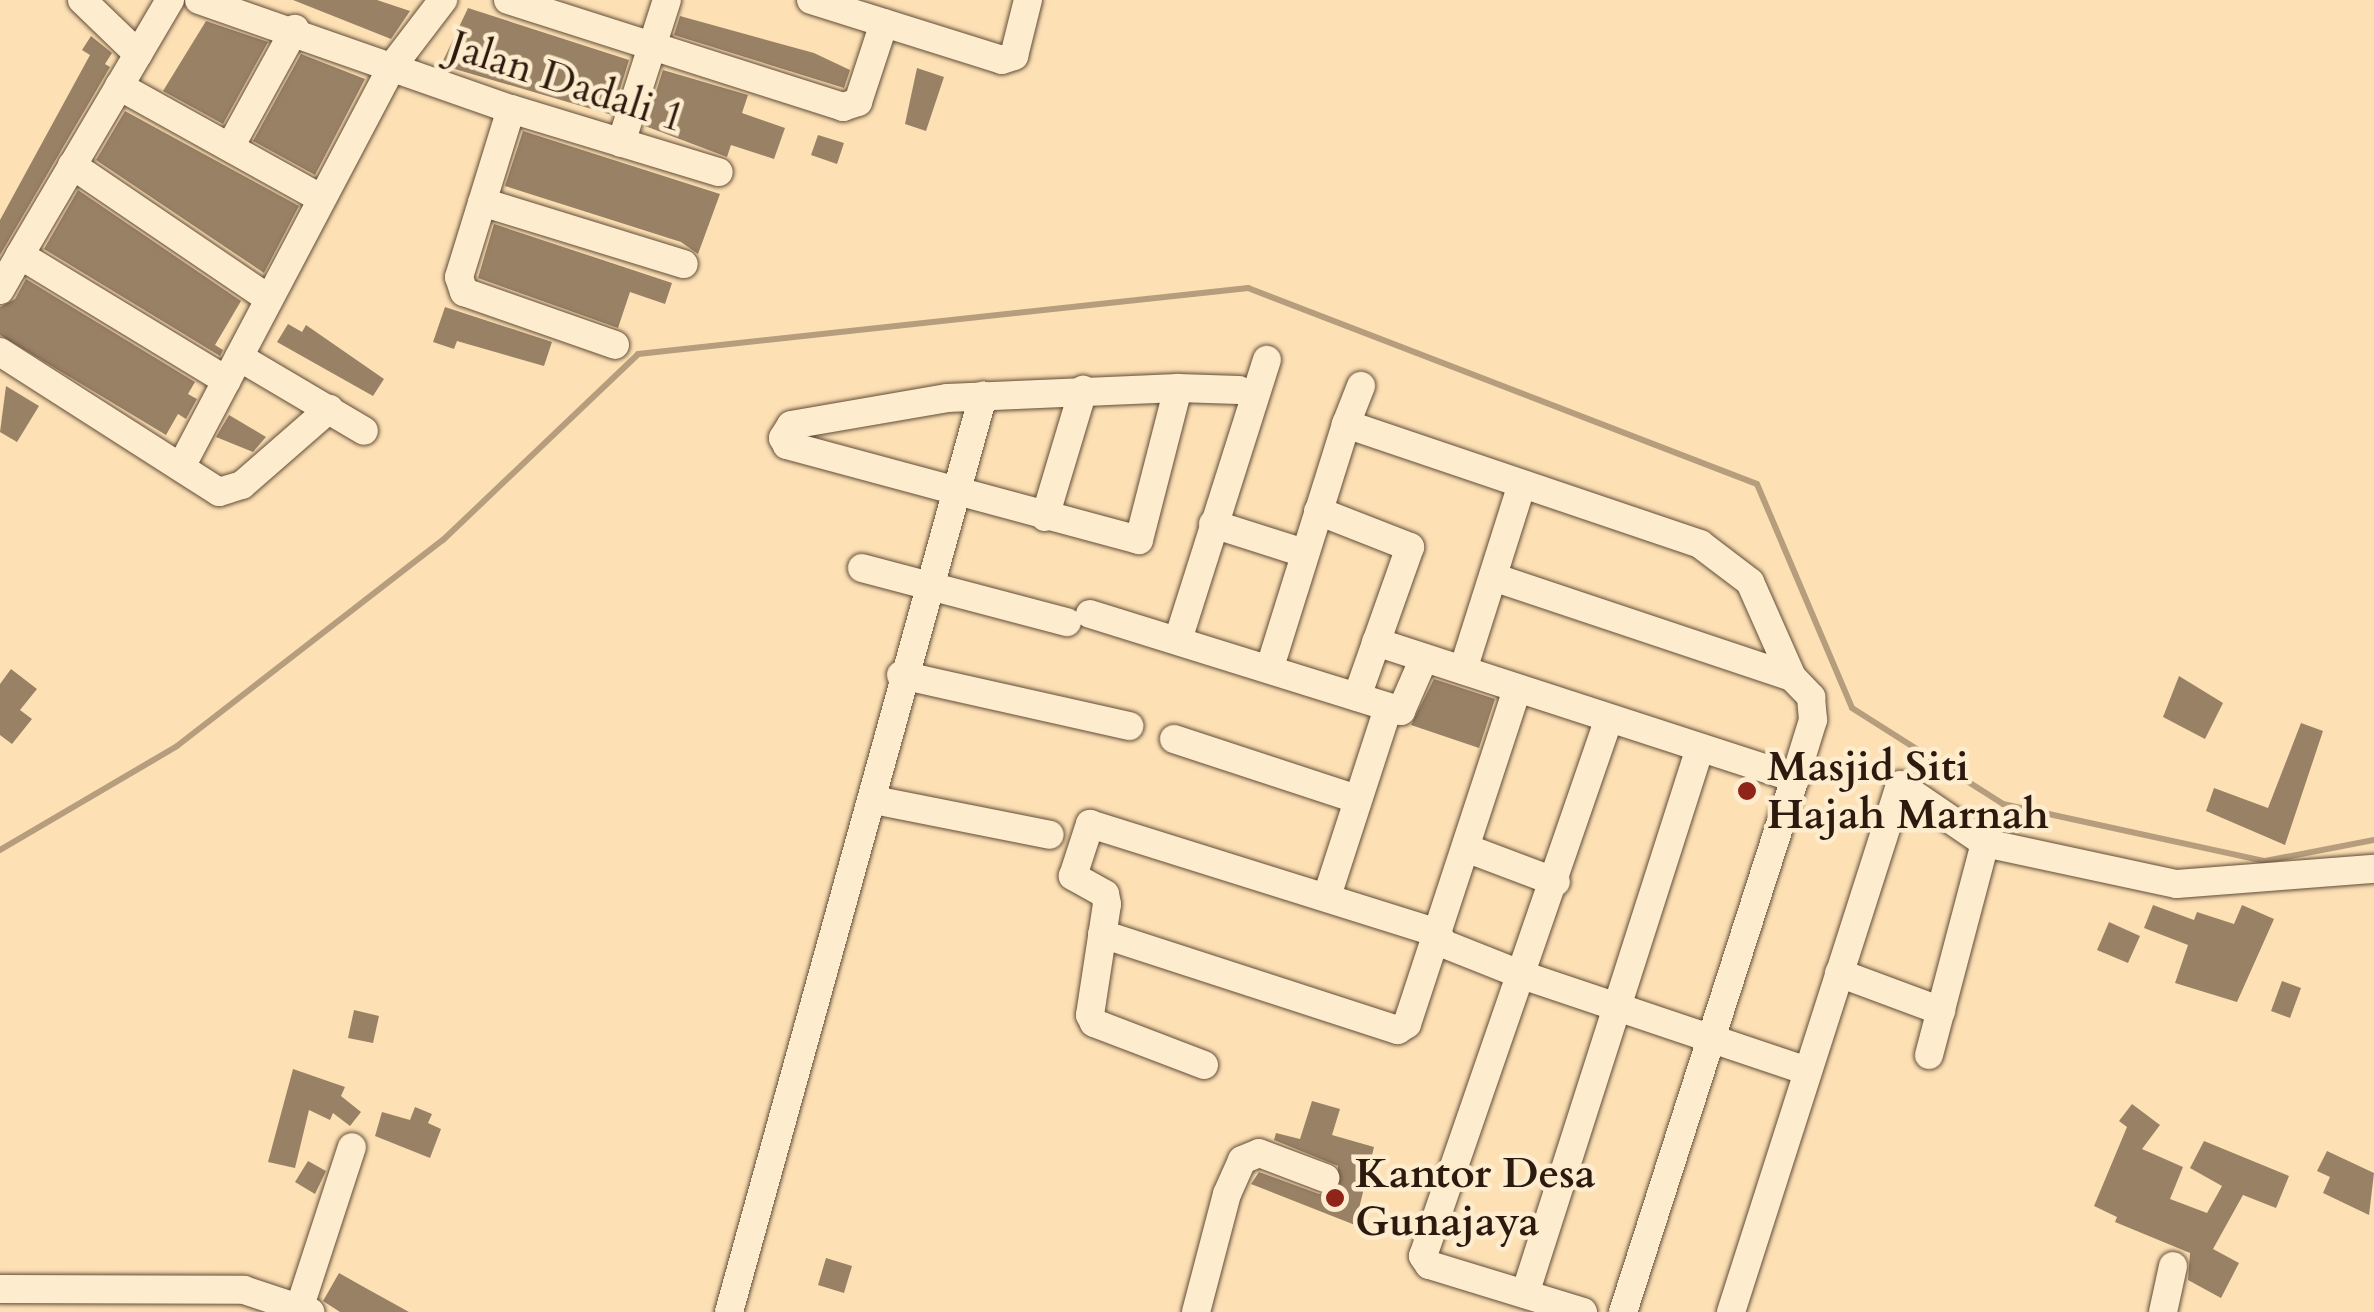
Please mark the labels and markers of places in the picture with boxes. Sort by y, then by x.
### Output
place label: Masjid Siti Hajah Marnah [1767,742,2049,840]
marker: Masjid Siti Hajah Marnah [1736,780,1758,802]
place label: Kantor Desa Gunajaya [1355,1149,1596,1248]
marker: Kantor Desa Gunajaya [1324,1187,1346,1209]

